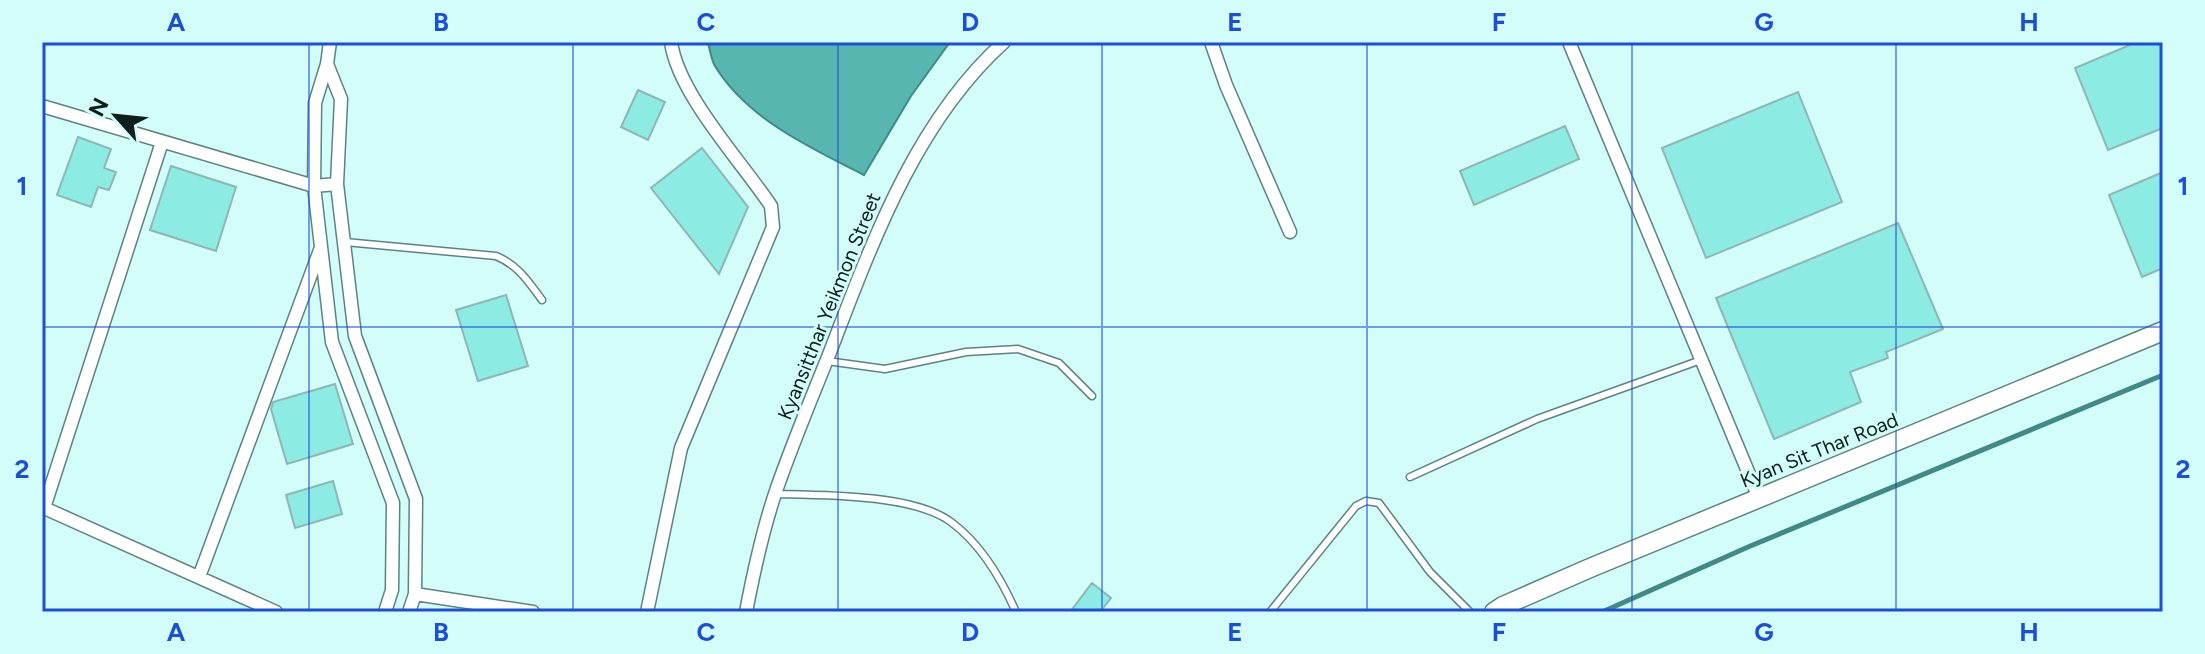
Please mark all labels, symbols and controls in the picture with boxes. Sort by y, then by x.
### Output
text: A [167,6,186,38]
text: B [433,6,449,38]
text: C [697,6,716,38]
text: D [961,6,979,38]
text: E [1227,6,1243,38]
text: F [1492,6,1506,38]
text: G [1754,6,1774,38]
text: H [2019,6,2039,38]
north arrow [76,76,156,156]
text: N [83,93,115,121]
text: 1 [17,170,27,202]
text: 1 [2178,170,2188,202]
street label: Kyansitthar Yeikmon Street [772,189,886,423]
street label: Kyan Sit Thar Road [1737,407,1901,493]
text: 2 [14,453,30,485]
text: 2 [2175,453,2191,485]
text: A [167,616,186,648]
text: B [433,616,449,648]
text: C [697,616,716,648]
text: D [961,616,979,648]
text: E [1227,616,1243,648]
text: F [1492,616,1506,648]
text: G [1754,616,1774,648]
text: H [2019,616,2039,648]

